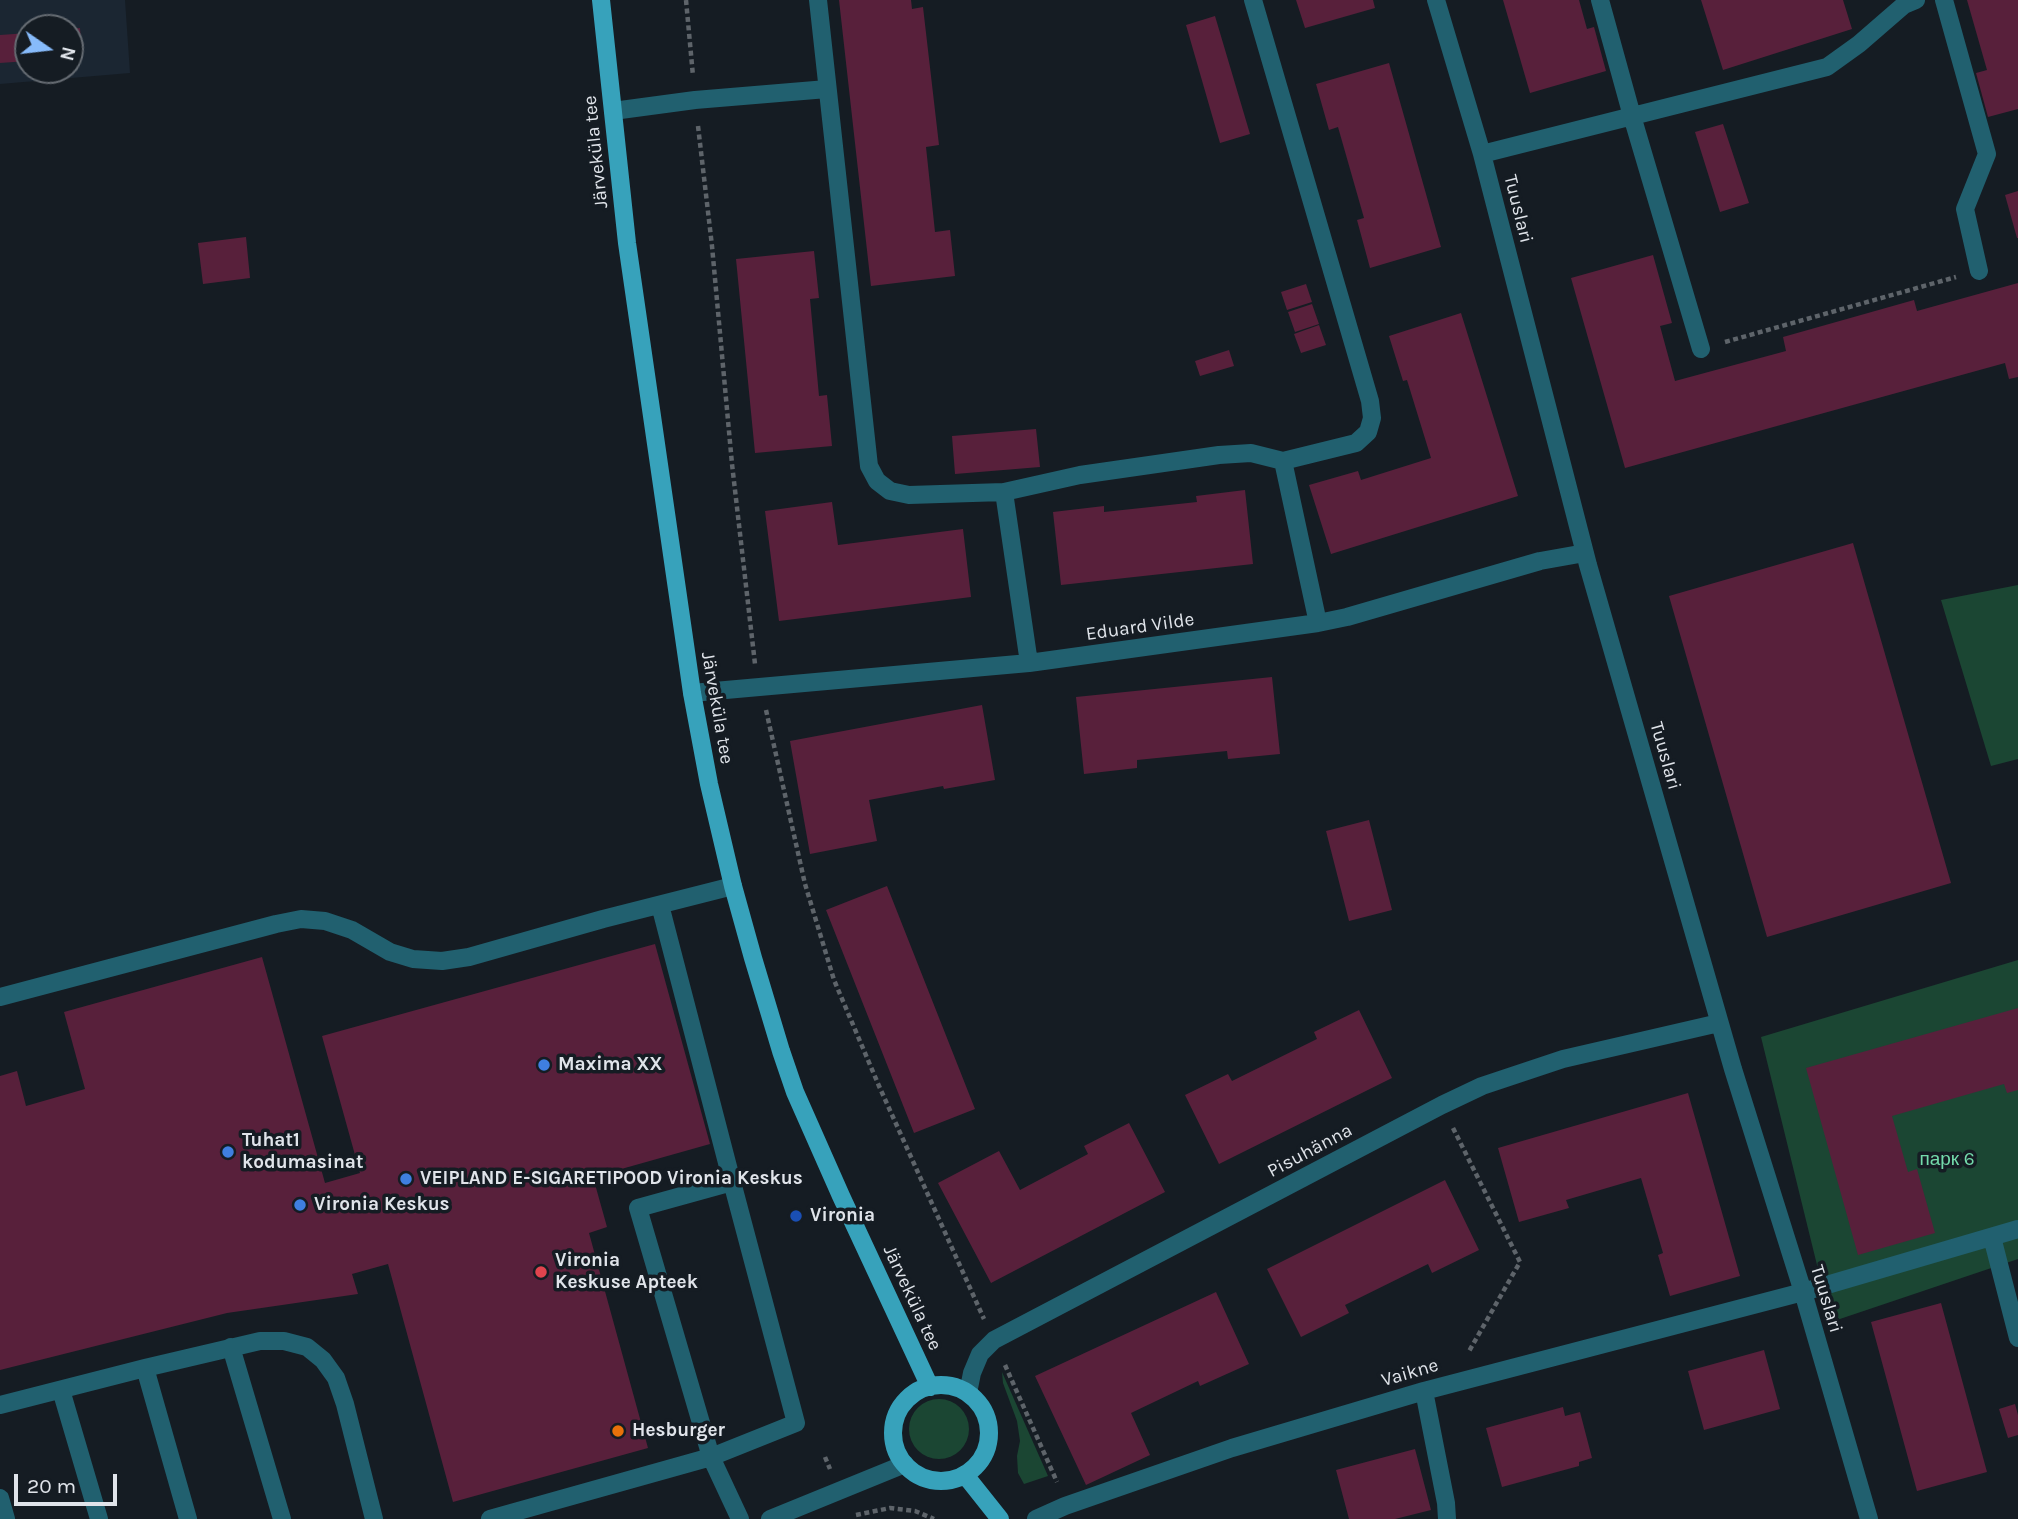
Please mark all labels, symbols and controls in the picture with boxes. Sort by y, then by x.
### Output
north arrow [14,14,84,84]
text: N [55,44,80,63]
street label: Järveküla tee [579,94,613,210]
street label: Tuuslari [1499,173,1537,245]
street label: Eduard Vilde [1084,608,1196,646]
street label: Järveküla tee [696,650,738,766]
street label: Tuuslari [1644,719,1686,793]
place label: Maxima XX [558,1054,662,1076]
marker: Maxima XX [536,1057,552,1073]
street label: Pisuhänna [1264,1119,1356,1183]
place label: Tuhat1 kodumasinat [242,1130,363,1174]
marker: Tuhat1 kodumasinat [220,1144,236,1160]
park label: парк 6 [1919,1149,1975,1171]
place label: VEIPLAND E-SIGARETIPOOD Vironia Keskus [420,1168,803,1190]
marker: VEIPLAND E-SIGARETIPOOD Vironia Keskus [398,1171,414,1187]
place label: Vironia Keskus [314,1194,450,1216]
marker: Vironia Keskus [292,1197,308,1213]
place label: Vironia [810,1205,875,1227]
marker: Vironia [788,1208,804,1224]
street label: Järveküla tee [878,1242,946,1354]
place label: Vironia Keskuse Apteek [555,1250,698,1294]
street label: Tuuslari [1805,1262,1847,1336]
marker: Vironia Keskuse Apteek [533,1264,549,1280]
street label: Vaikne [1379,1354,1441,1392]
place label: Hesburger [632,1420,725,1442]
marker: Hesburger [610,1423,626,1439]
scale bar [18,1460,121,1504]
text: 20 m [27,1474,76,1498]

